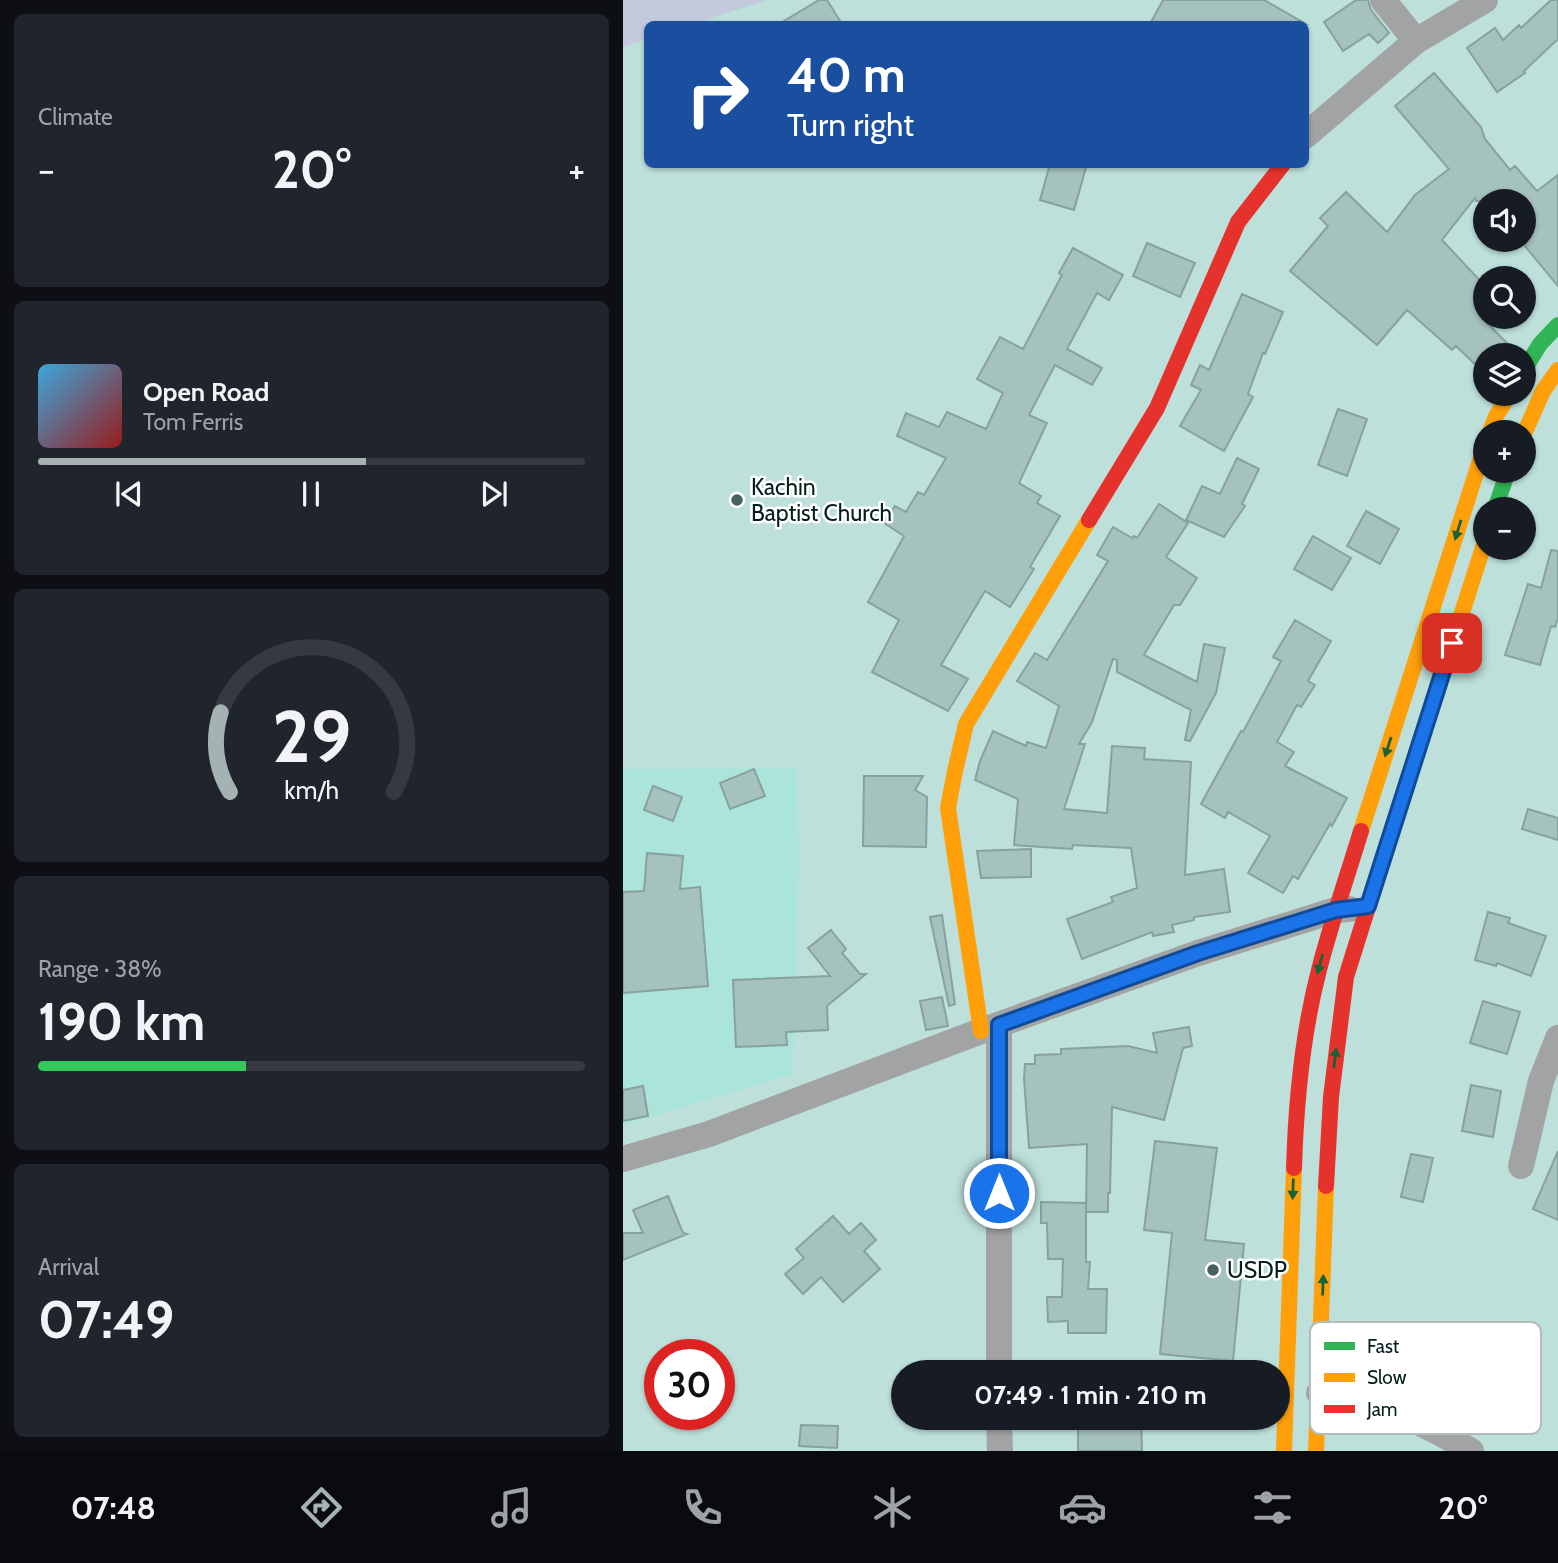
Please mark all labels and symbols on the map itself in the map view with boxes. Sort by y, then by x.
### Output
place label: Kachin Baptist Church [751,473,892,527]
marker: Kachin Baptist Church [729,492,745,508]
one-way arrow [1452,520,1462,541]
pin [1422,613,1482,673]
one-way arrow [1382,736,1393,757]
one-way arrow [1315,954,1325,975]
one-way arrow [1330,1047,1341,1069]
position arrow [962,1156,1036,1230]
one-way arrow [1287,1178,1298,1200]
place label: USDP [1227,1256,1287,1284]
marker: USDP [1205,1262,1221,1278]
one-way arrow [1317,1274,1328,1296]
legend [1310,1322,1541,1434]
text: Fast [1367,1335,1400,1358]
speed limit sign: 30 [644,1339,735,1430]
text: Slow [1367,1366,1407,1389]
text: Jam [1366,1398,1397,1421]

